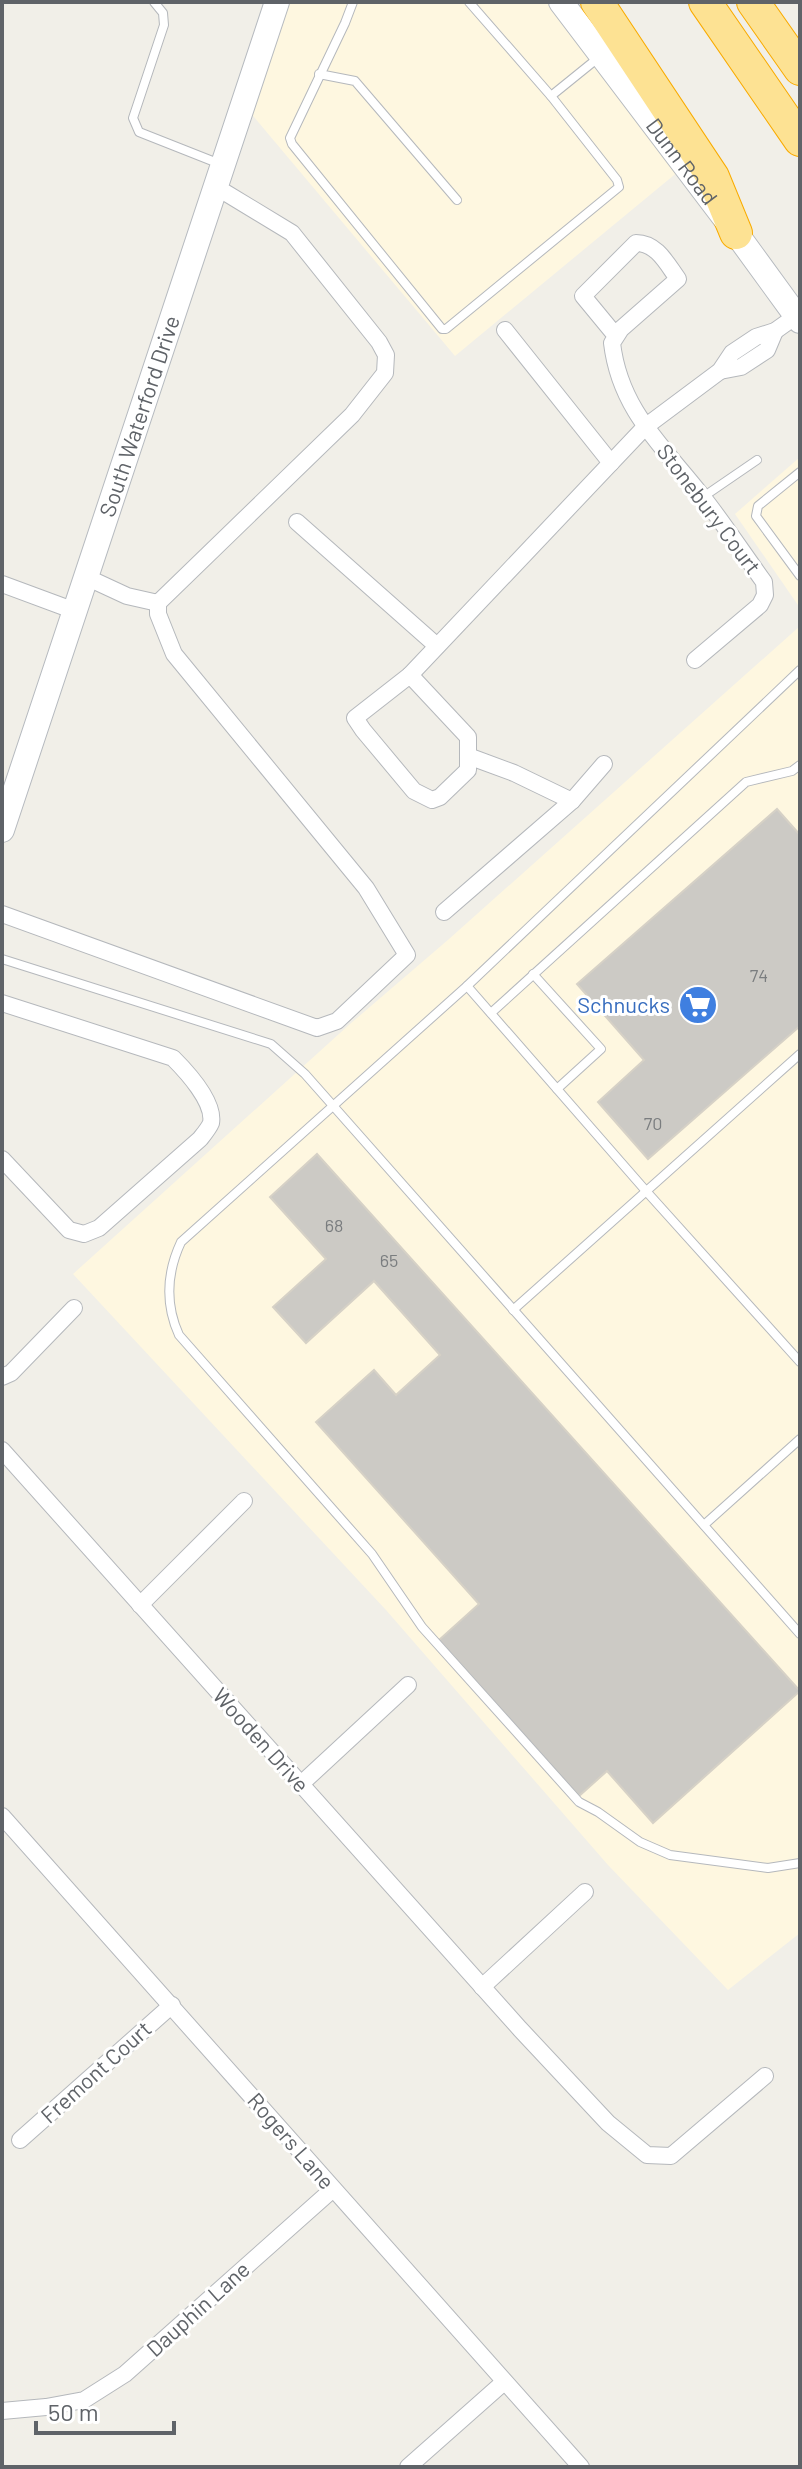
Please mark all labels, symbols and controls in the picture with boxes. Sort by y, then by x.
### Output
street label: Dunn Road [641,112,724,209]
street label: South Waterford Drive [93,312,184,520]
street label: Stonebury Court [652,438,767,579]
house number: 74 [750,964,768,986]
supermarket icon: Schnucks [677,984,719,1026]
place label: Schnucks [577,991,670,1017]
house number: 70 [644,1112,662,1134]
house number: 68 [325,1214,343,1236]
house number: 65 [380,1249,398,1271]
street label: Wooden Drive [208,1682,315,1797]
street label: Fremont Court [35,2015,156,2128]
street label: Rogers Lane [243,2087,341,2194]
street label: Dauphin Lane [141,2255,254,2361]
scale bar [36,2385,174,2435]
text: 50 m [48,2397,99,2426]

